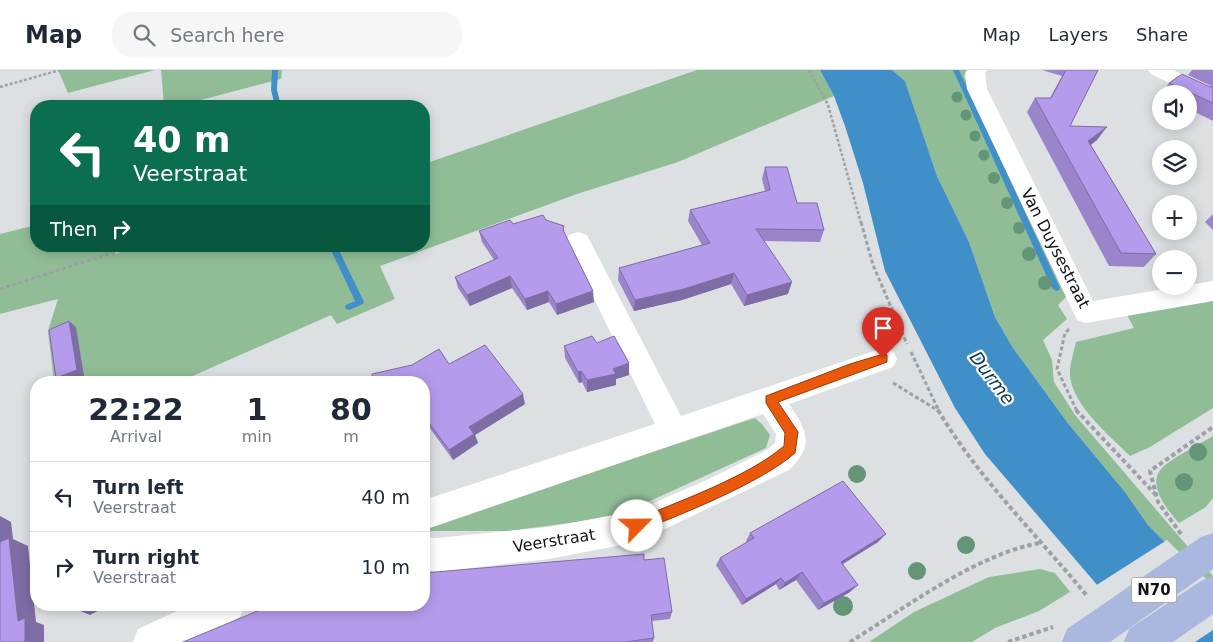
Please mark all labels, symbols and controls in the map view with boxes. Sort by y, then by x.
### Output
search box [112,12,462,57]
text: Map [25,21,82,49]
icon: search [130,21,158,49]
text: Search here [170,24,284,46]
text: Map [982,24,1020,45]
text: Layers [1048,24,1108,45]
text: Share [1136,24,1188,45]
map controls [1152,85,1197,295]
button: sound [1152,85,1197,130]
icon: left [50,120,115,185]
text: 40 m [133,120,230,160]
button: layers [1152,140,1197,185]
text: Veerstraat [133,161,247,186]
street label: Van Duysestraat [1017,185,1094,311]
button: + [1152,195,1197,240]
icon: right [107,215,135,243]
text: Then [50,218,97,240]
button: − [1152,250,1197,295]
pin [862,307,904,358]
icon: arrive [869,314,897,342]
water label: Durme [966,347,1019,408]
text: 22:22 [88,392,184,427]
text: 1 [246,392,267,427]
text: 80 [330,392,372,427]
text: Arrival [110,427,162,446]
text: min [242,427,272,446]
text: m [343,427,359,446]
text: Turn left [93,476,184,498]
icon: left [50,483,78,511]
text: 40 m [361,486,410,508]
text: Veerstraat [93,498,176,517]
position arrow [610,499,662,551]
street label: Veerstraat [512,525,597,556]
text: Turn right [93,546,199,568]
icon: right [50,553,78,581]
text: 10 m [361,556,410,578]
text: Veerstraat [93,568,176,587]
road number: N70 [1132,578,1176,602]

